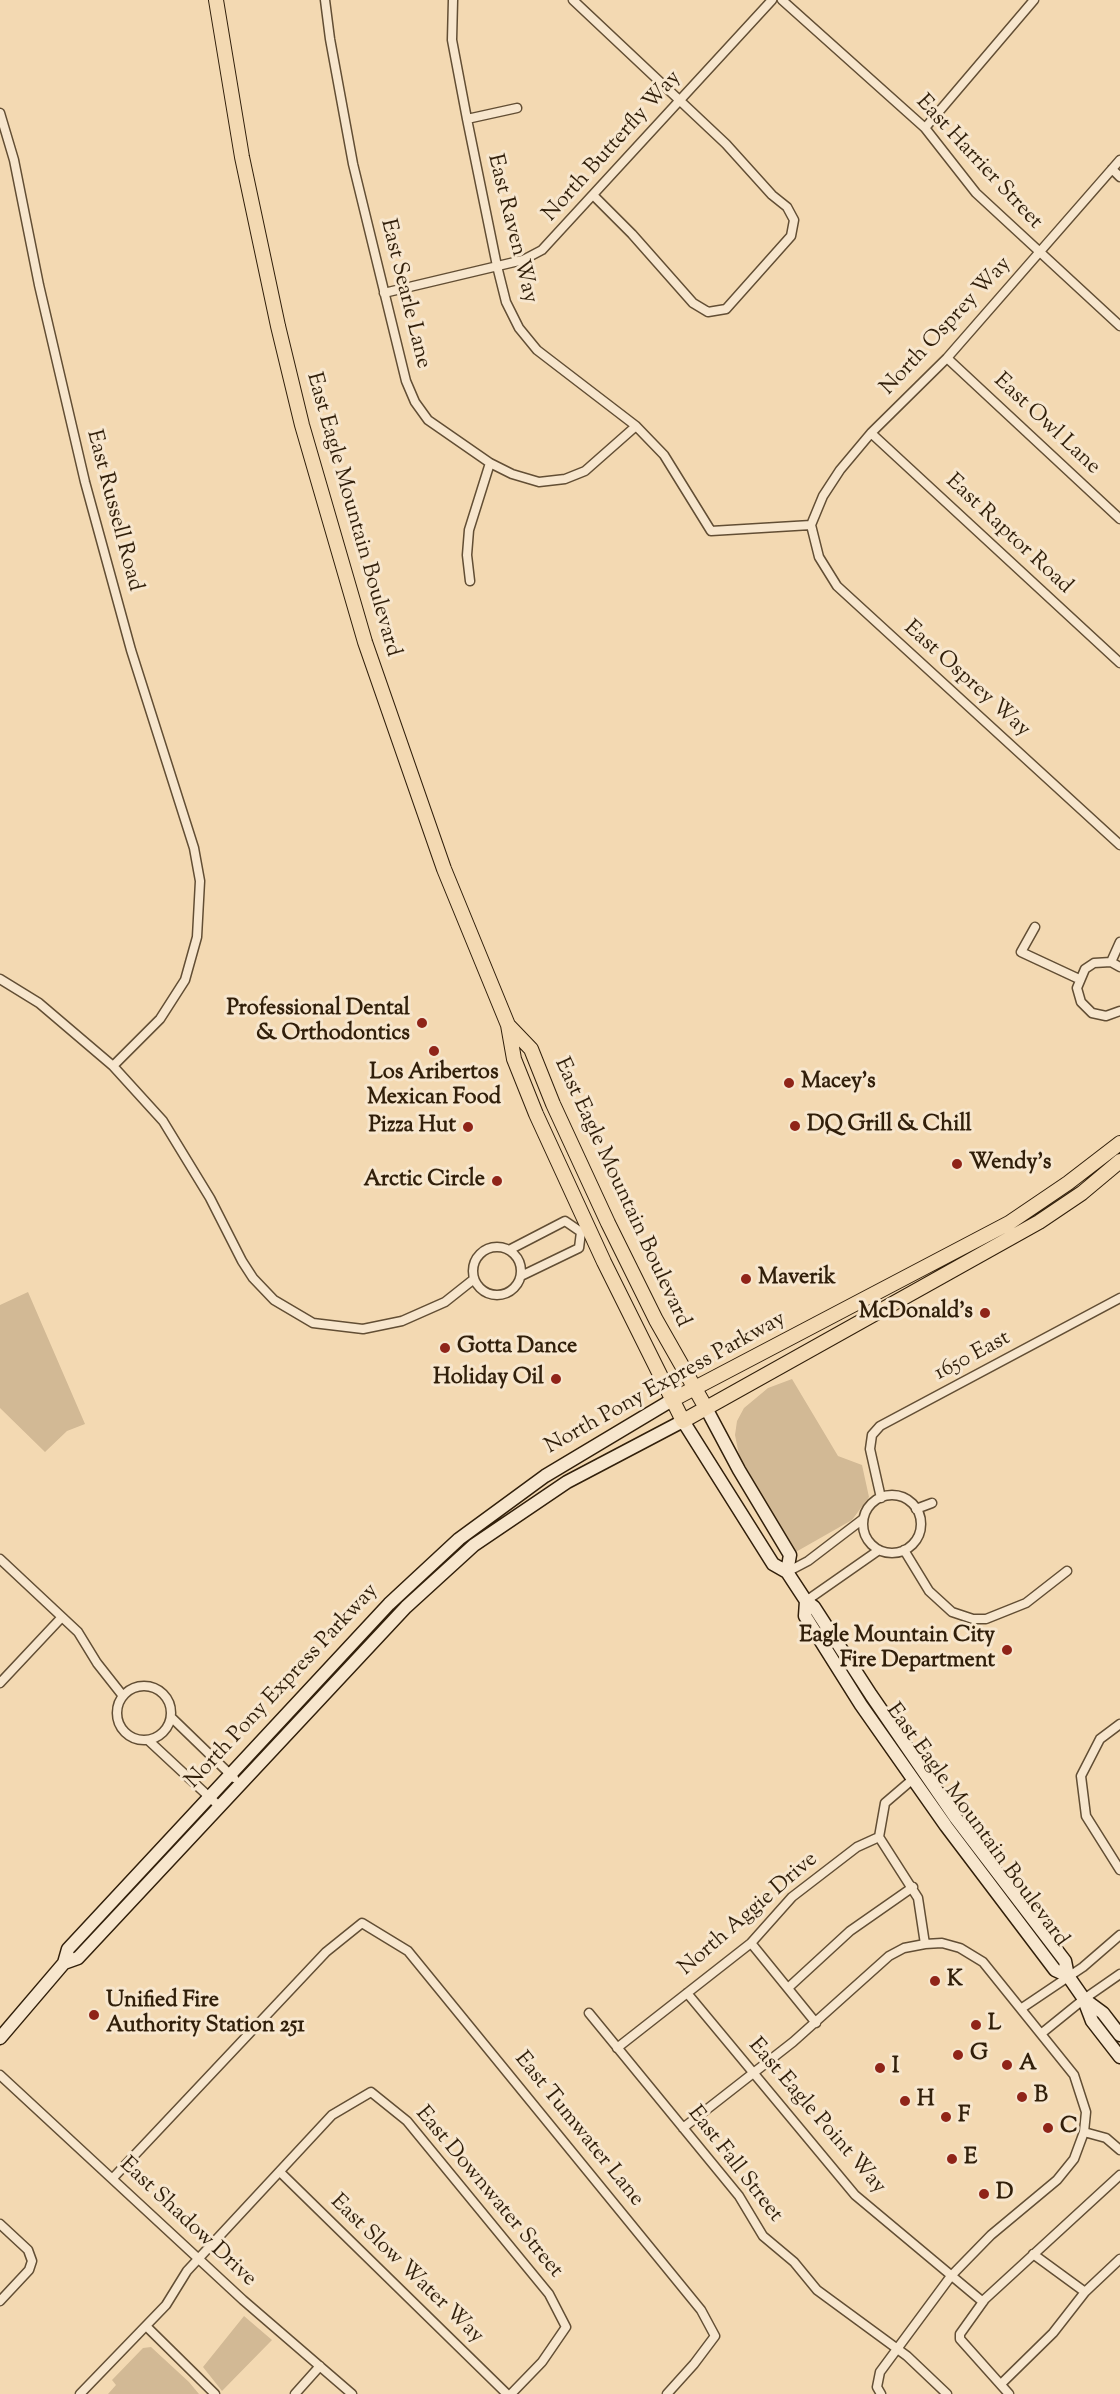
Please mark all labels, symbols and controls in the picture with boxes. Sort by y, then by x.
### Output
street label: North Butterfly Way [538,66,688,228]
street label: East Harrier Street [909,90,1047,236]
street label: East Raven Way [480,152,542,306]
street label: East Searle Lane [373,217,435,371]
street label: North Osprey Way [876,252,1018,402]
street label: East Owl Lane [987,369,1105,481]
street label: East Eagle Mountain Boulevard [299,370,405,660]
street label: East Russell Road [79,427,147,595]
street label: East Raptor Road [939,469,1077,601]
street label: East Osprey Way [897,616,1035,744]
place label: Professional Dental & Orthodontics [227,997,410,1048]
marker: Professional Dental & Orthodontics [415,1016,429,1030]
marker: Los Aribertos Mexican Food [427,1044,441,1058]
street label: East Eagle Mountain Boulevard [547,1054,695,1332]
place label: Los Aribertos Mexican Food [367,1061,501,1112]
place label: Macey's [801,1070,876,1096]
marker: Macey's [782,1076,796,1090]
place label: DQ Grill & Chill [807,1113,972,1139]
place label: Pizza Hut [369,1114,456,1140]
marker: DQ Grill & Chill [788,1119,802,1133]
marker: Pizza Hut [461,1120,475,1134]
place label: Wendy's [969,1151,1051,1177]
marker: Wendy's [950,1157,964,1171]
place label: Arctic Circle [363,1168,485,1194]
marker: Arctic Circle [490,1174,504,1188]
place label: Maverik [758,1266,836,1292]
marker: Maverik [739,1272,753,1286]
place label: McDonald's [859,1300,973,1326]
marker: McDonald's [978,1306,992,1320]
street label: North Pony Express Parkway [541,1307,791,1461]
street label: 1650 East [931,1326,1015,1388]
place label: Gotta Dance [457,1335,577,1361]
marker: Gotta Dance [438,1341,452,1355]
place label: Holiday Oil [433,1366,544,1392]
marker: Holiday Oil [549,1372,563,1386]
street label: North Pony Express Parkway [181,1579,385,1795]
place label: Eagle Mountain City Fire Department [799,1624,995,1676]
marker: Eagle Mountain City Fire Department [1000,1643,1014,1657]
street label: East Eagle Mountain Boulevard [879,1699,1073,1953]
street label: North Aggie Drive [674,1847,824,1983]
place label: K [947,1968,963,1994]
marker: K [928,1974,942,1988]
place label: Unified Fire Authority Station 251 [106,1989,305,2041]
marker: Unified Fire Authority Station 251 [87,2008,101,2022]
place label: L [988,2012,1001,2038]
marker: L [969,2018,983,2032]
street label: East Eagle Point Way [741,2034,891,2200]
place label: G [970,2042,988,2068]
street label: East Tumwater Lane [507,2047,649,2213]
marker: G [951,2048,965,2062]
place label: A [1019,2052,1037,2078]
place label: I [892,2055,899,2081]
marker: A [1000,2058,1014,2072]
marker: I [873,2061,887,2075]
place label: B [1034,2084,1048,2110]
place label: H [917,2088,934,2114]
marker: B [1015,2090,1029,2104]
marker: H [898,2094,912,2108]
street label: East Downwater Street [409,2102,567,2284]
street label: East Fall Street [680,2102,788,2228]
place label: F [958,2104,970,2130]
marker: F [939,2110,953,2124]
place label: C [1060,2115,1078,2141]
marker: C [1041,2121,1055,2135]
place label: E [964,2146,977,2172]
marker: E [945,2152,959,2166]
street label: East Shadow Drive [113,2153,261,2293]
place label: D [996,2181,1013,2207]
marker: D [977,2187,991,2201]
street label: East Slow Water Way [324,2190,488,2350]

